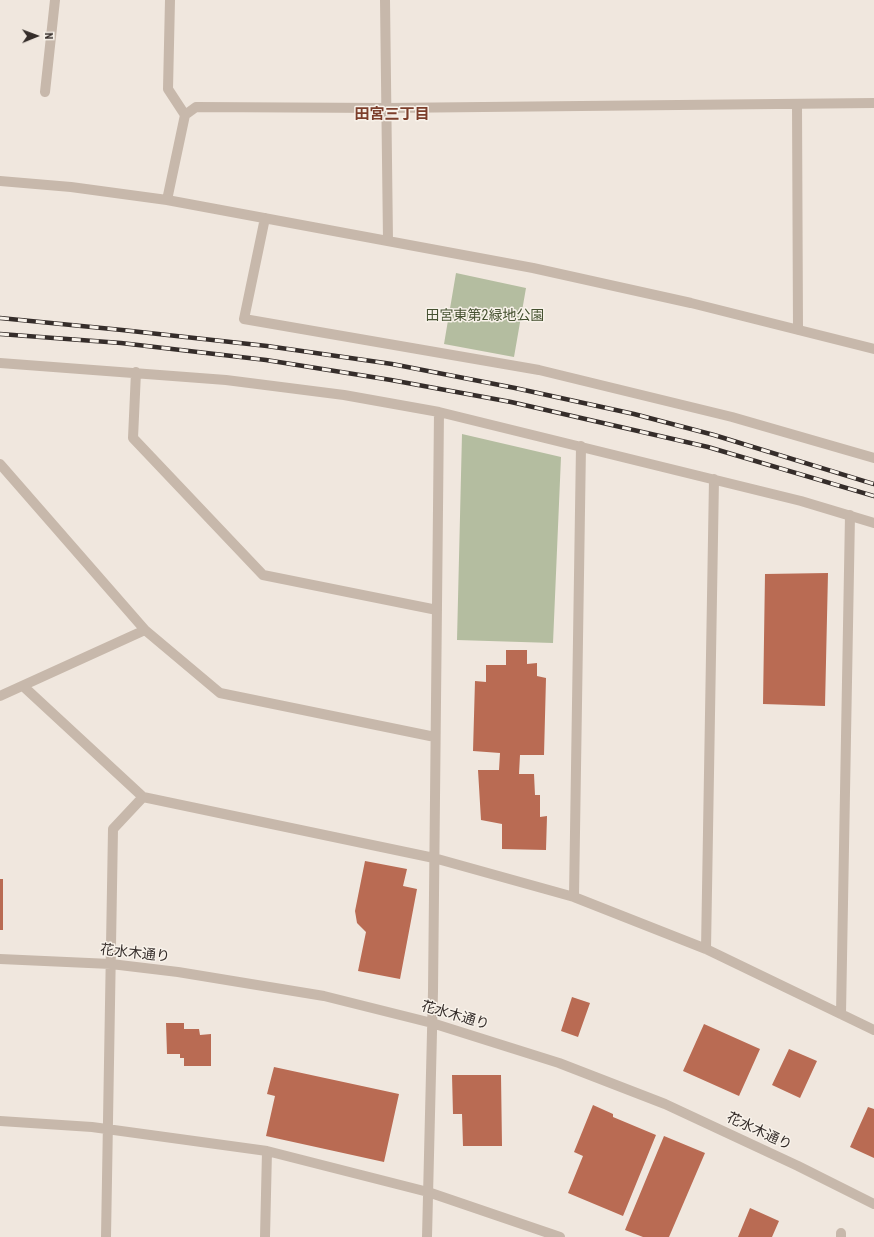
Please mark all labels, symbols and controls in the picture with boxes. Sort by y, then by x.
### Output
north arrow [16,16,56,56]
text: N [42,32,55,39]
district label: 田宮三丁目 [355,106,429,124]
park label: 田宮東第2緑地公園 [426,308,544,324]
street label: 花水木通り [99,942,171,966]
street label: 花水木通り [419,998,491,1034]
street label: 花水木通り [724,1110,794,1154]

